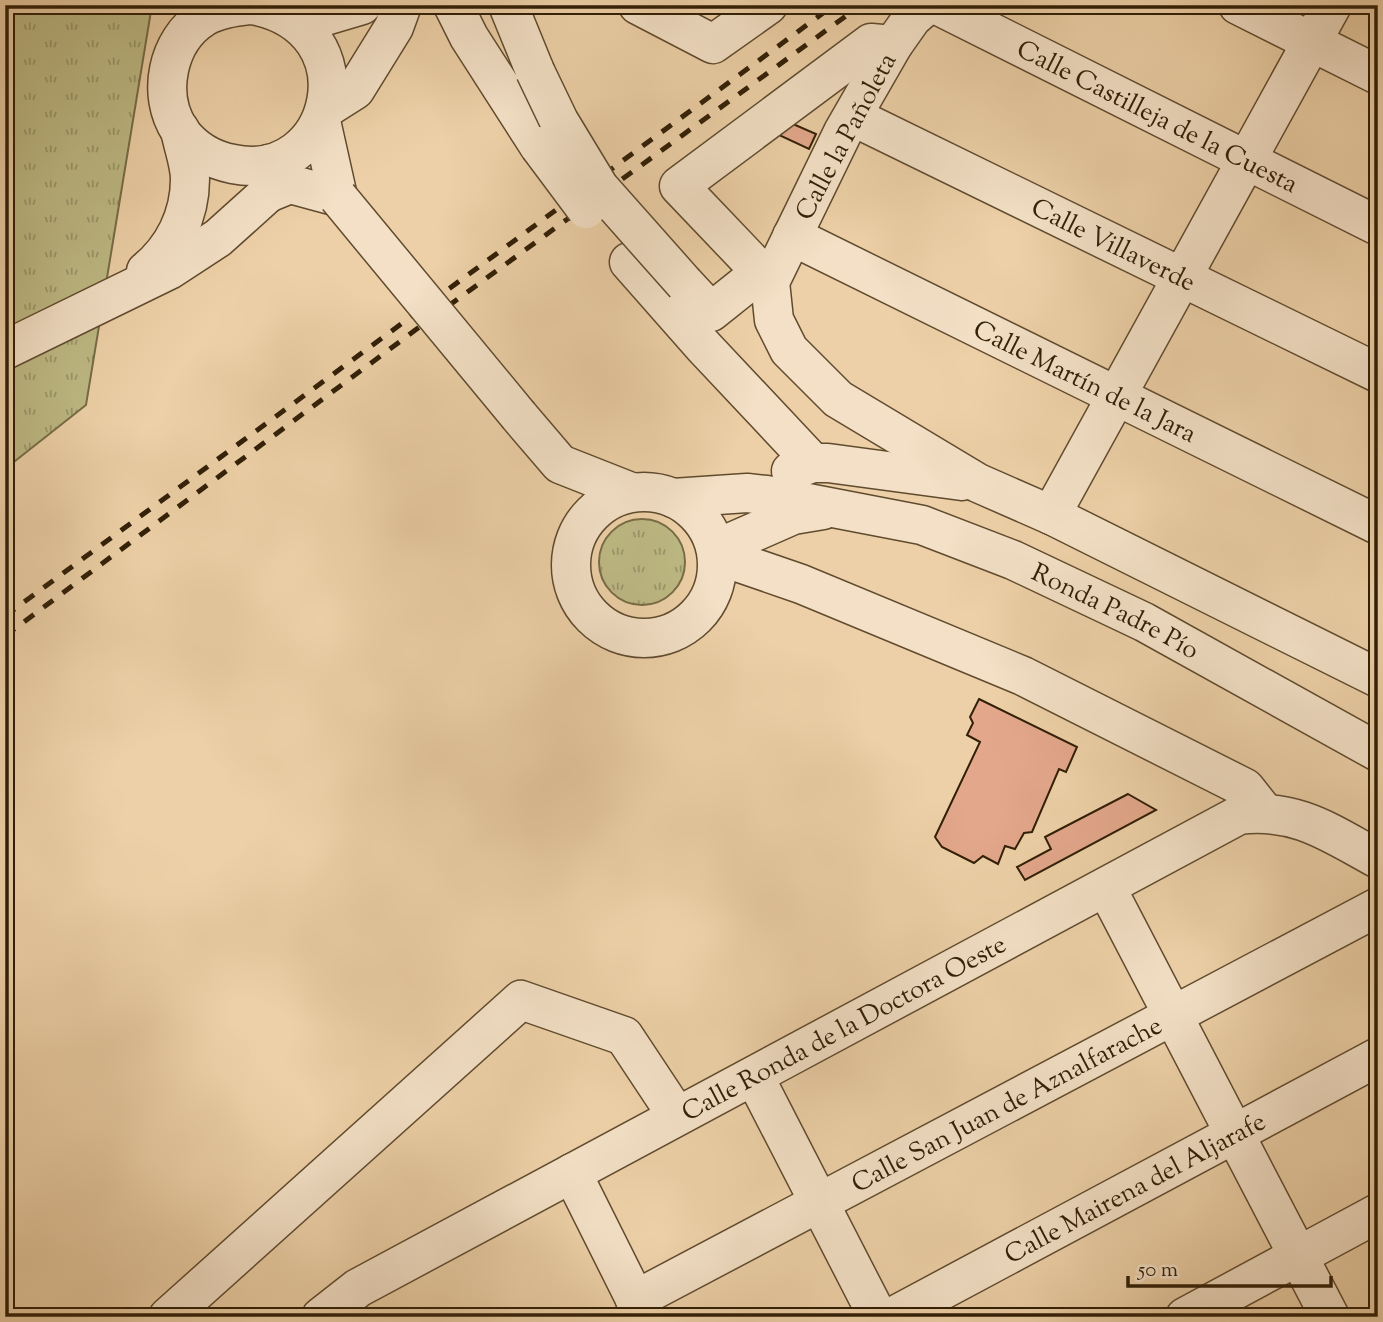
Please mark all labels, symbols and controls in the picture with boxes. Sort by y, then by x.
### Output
street label: Calle Castilleja de la Cuesta [1010,32,1304,204]
street label: Calle la Pañoleta [788,47,907,227]
street label: Calle Villaverde [1024,190,1201,302]
street label: Calle Martín de la Jara [966,312,1202,454]
street label: Ronda Padre Pío [1025,555,1205,670]
street label: Calle Ronda de la Doctora Oeste [676,927,1013,1132]
street label: Calle San Juan de Aznalfarache [845,1008,1169,1203]
street label: Calle Mairena del Aljarafe [999,1104,1273,1274]
scale bar [1128,1245,1330,1289]
text: 50 m [1137,1256,1178,1286]

